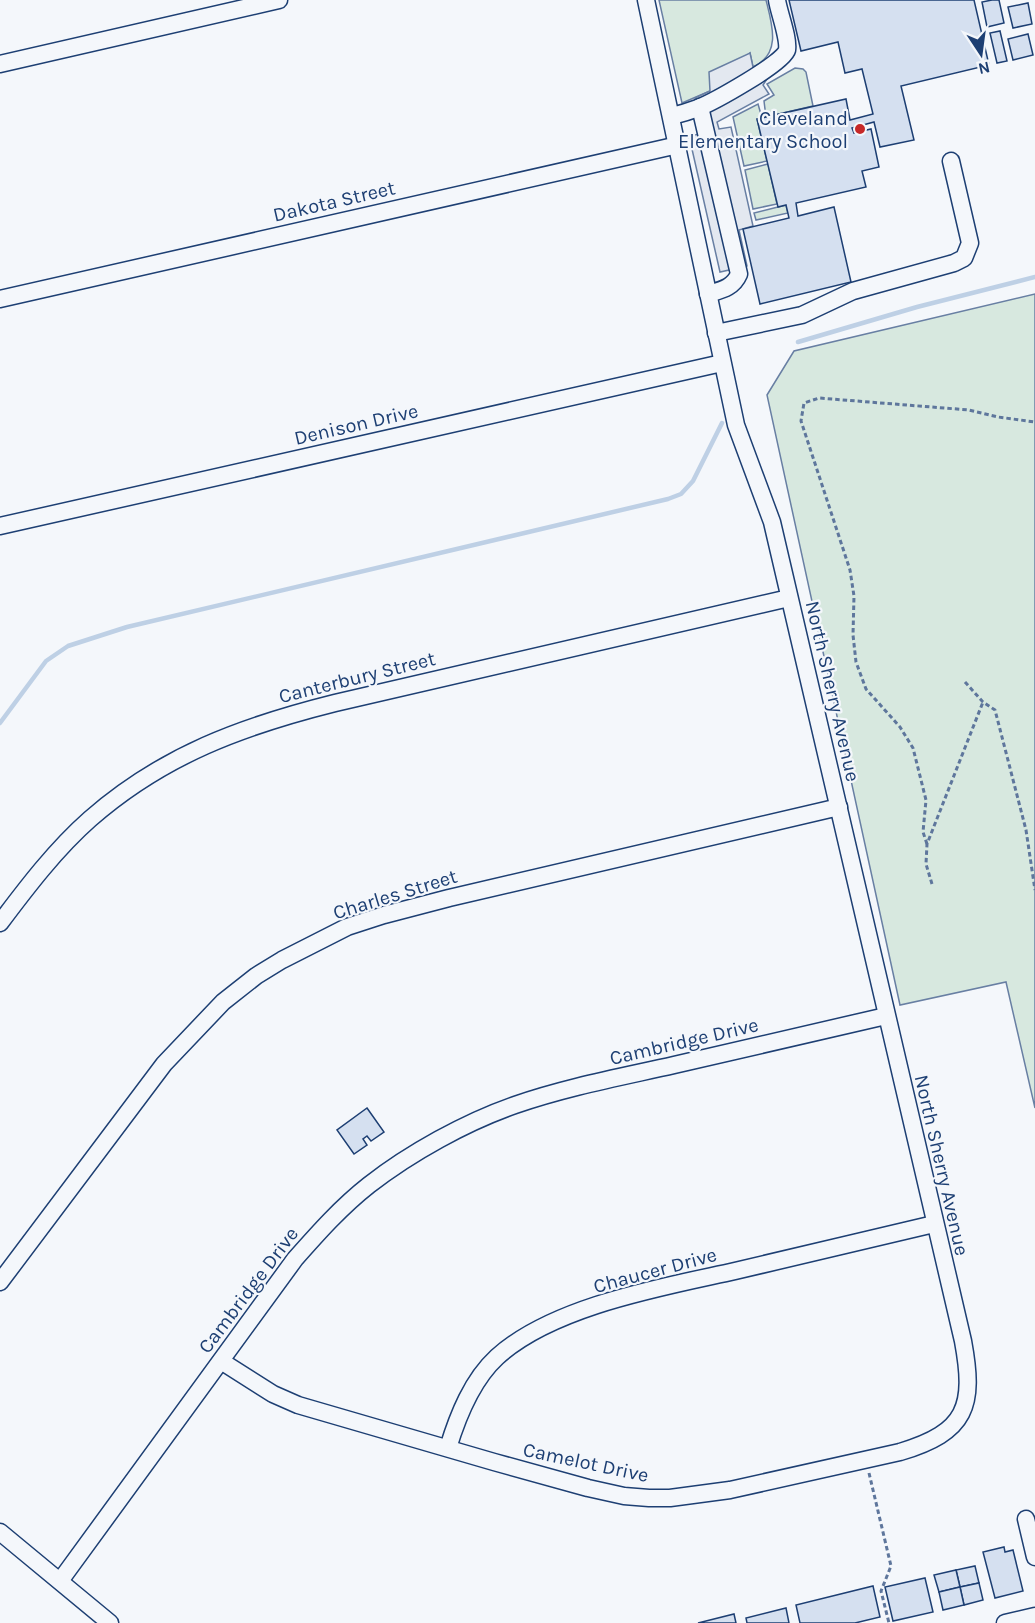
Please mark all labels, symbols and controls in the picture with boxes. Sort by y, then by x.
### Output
north arrow [951,24,1011,84]
text: N [977,58,992,79]
place label: Cleveland Elementary School [678,107,848,153]
marker: Cleveland Elementary School [853,122,867,136]
street label: Dakota Street [271,176,398,227]
street label: Denison Drive [292,399,420,450]
street label: North Sherry Avenue [801,598,865,784]
street label: Canterbury Street [276,647,438,708]
street label: Charles Street [330,865,460,924]
street label: Cambridge Drive [608,1013,761,1070]
street label: North Sherry Avenue [910,1072,974,1258]
street label: Cambridge Drive [194,1223,303,1358]
street label: Chaucer Drive [591,1243,719,1298]
street label: Camelot Drive [521,1438,651,1487]

